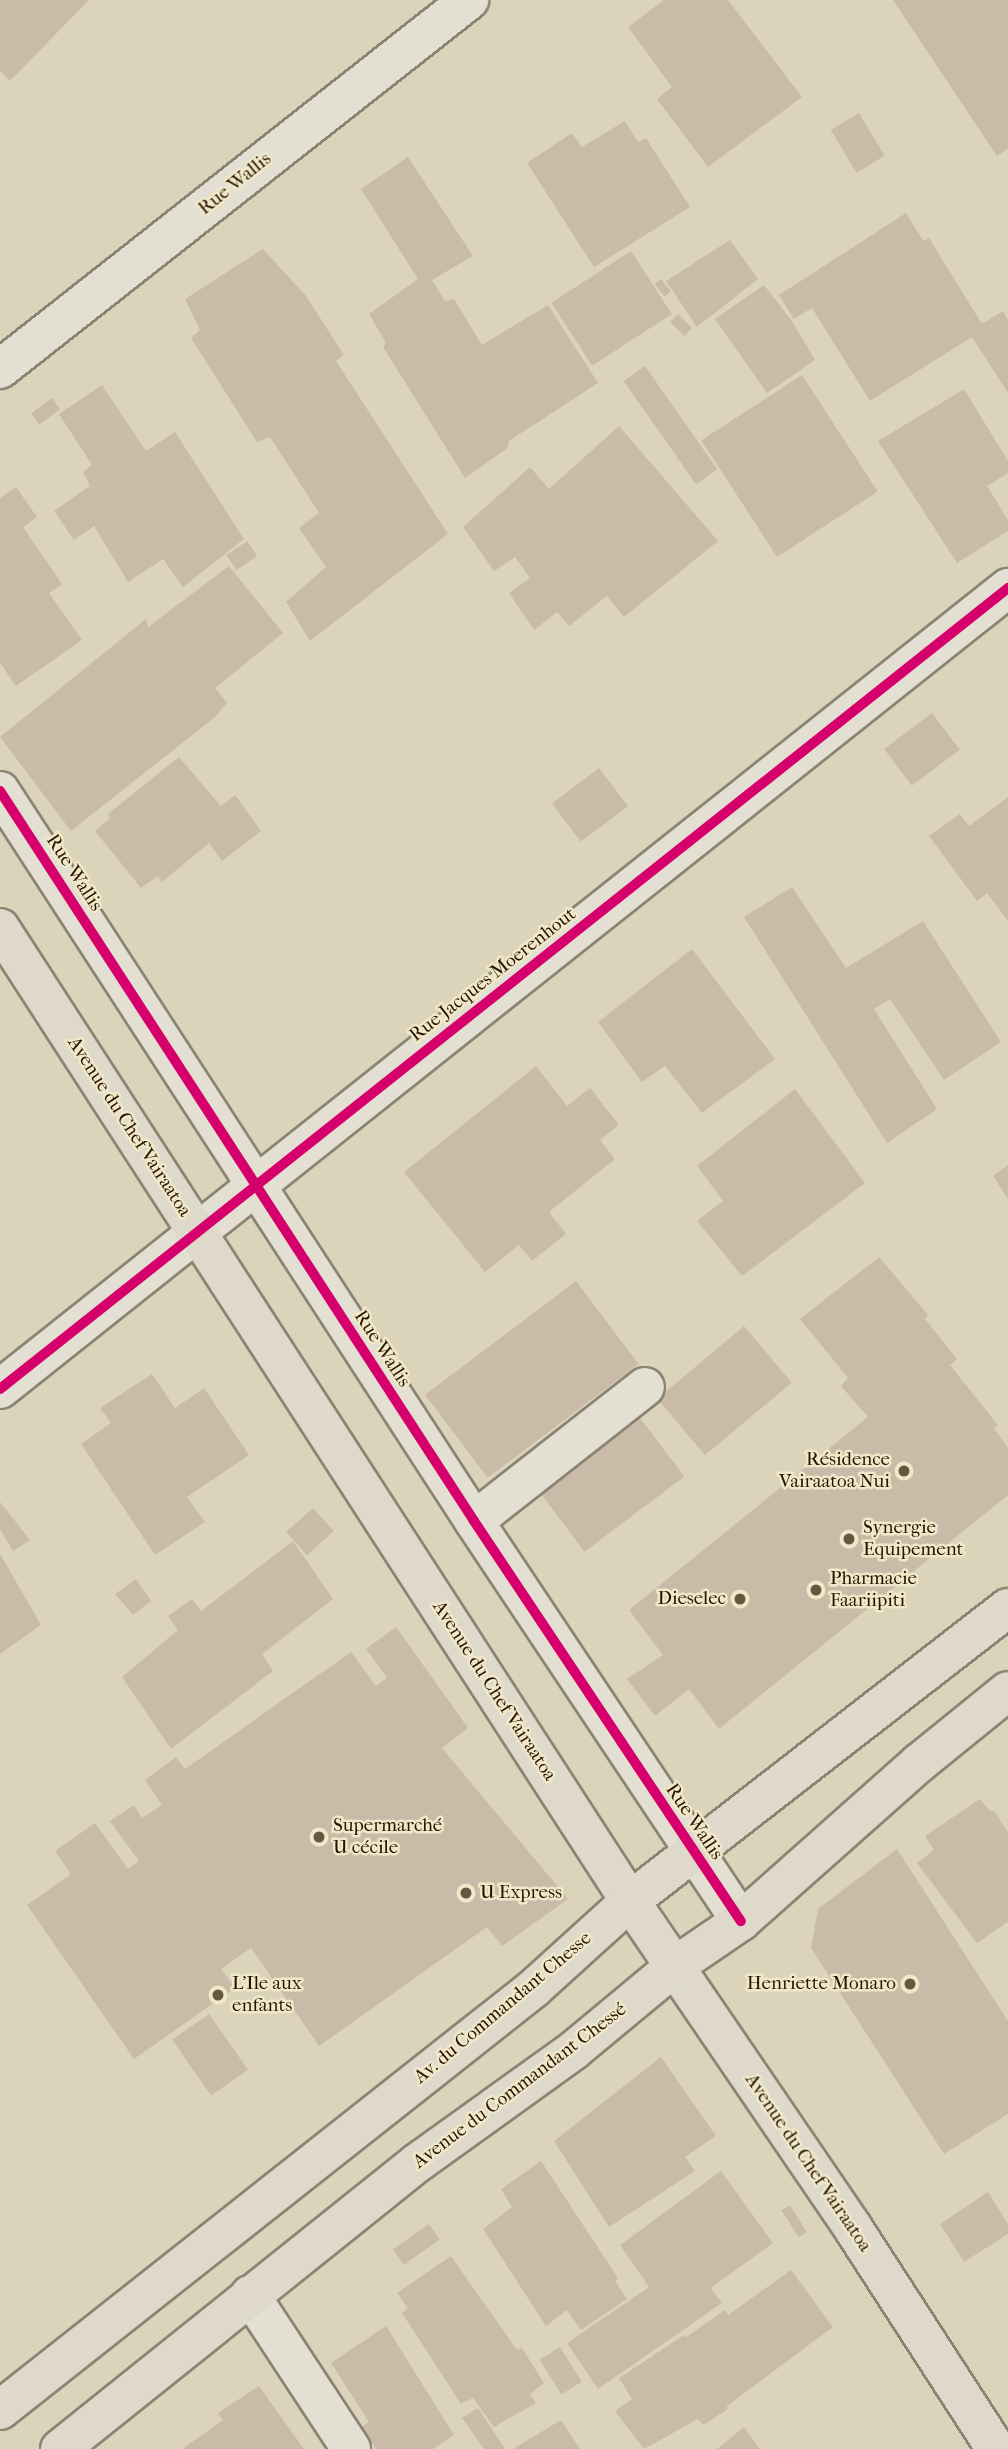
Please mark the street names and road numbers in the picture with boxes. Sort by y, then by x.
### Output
street label: Rue Wallis [194,148,276,220]
street label: Rue Wallis [41,830,107,916]
street label: Rue Jacques Moerenhout [405,903,581,1047]
street label: Avenue du Chef Vairaatoa [62,1033,196,1221]
street label: Rue Wallis [349,1306,415,1392]
street label: Avenue du Chef Vairaatoa [427,1597,561,1785]
street label: Rue Wallis [660,1780,728,1864]
street label: Av. du Commandant Chesse [410,1927,596,2089]
street label: Avenue du Commandant Chessé [409,1998,631,2174]
street label: Avenue du Chef Vairaatoa [740,2070,876,2256]

